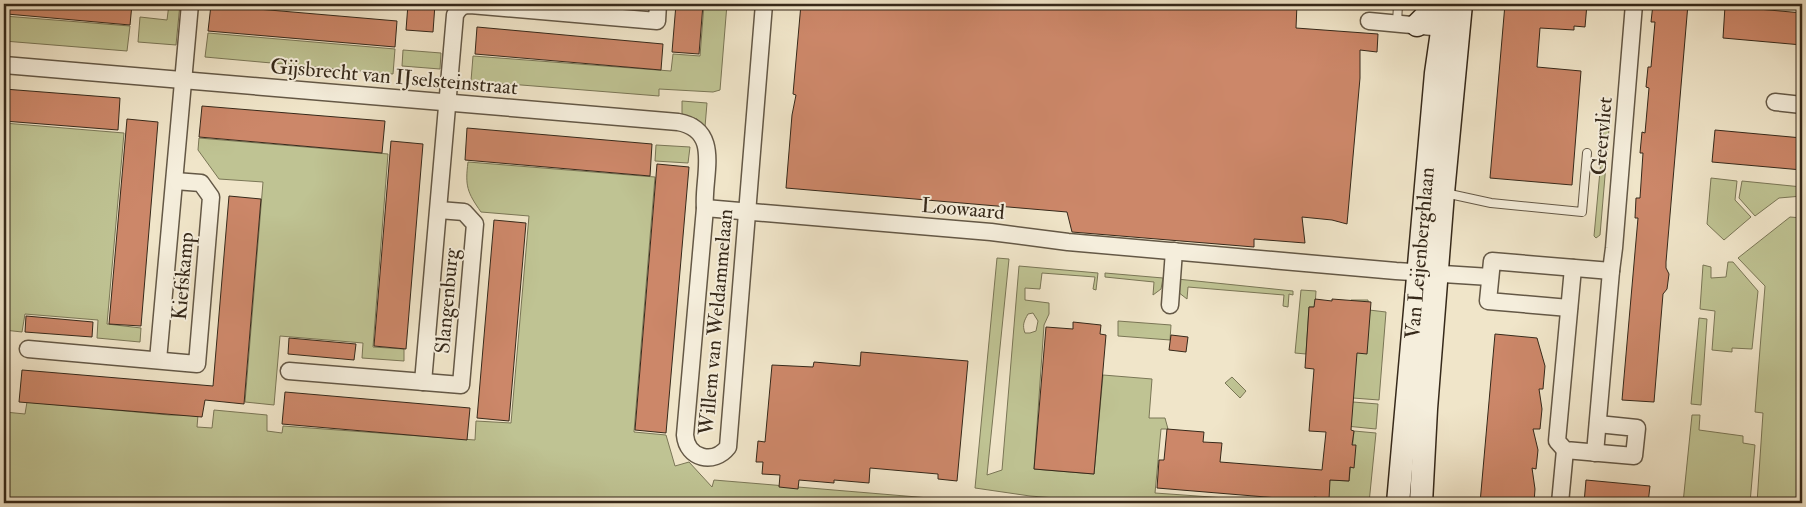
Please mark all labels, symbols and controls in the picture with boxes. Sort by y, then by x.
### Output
street label: Gijsbrecht van IJselsteinstraat [269,53,519,101]
street label: Geervliet [1585,95,1619,176]
street label: Van Leijenberghlaan [1399,166,1441,340]
street label: Loowaard [920,192,1006,226]
street label: Willem van Weldammelaan [693,207,739,437]
street label: Kiefskamp [166,231,200,321]
street label: Slangenburg [429,247,465,355]

